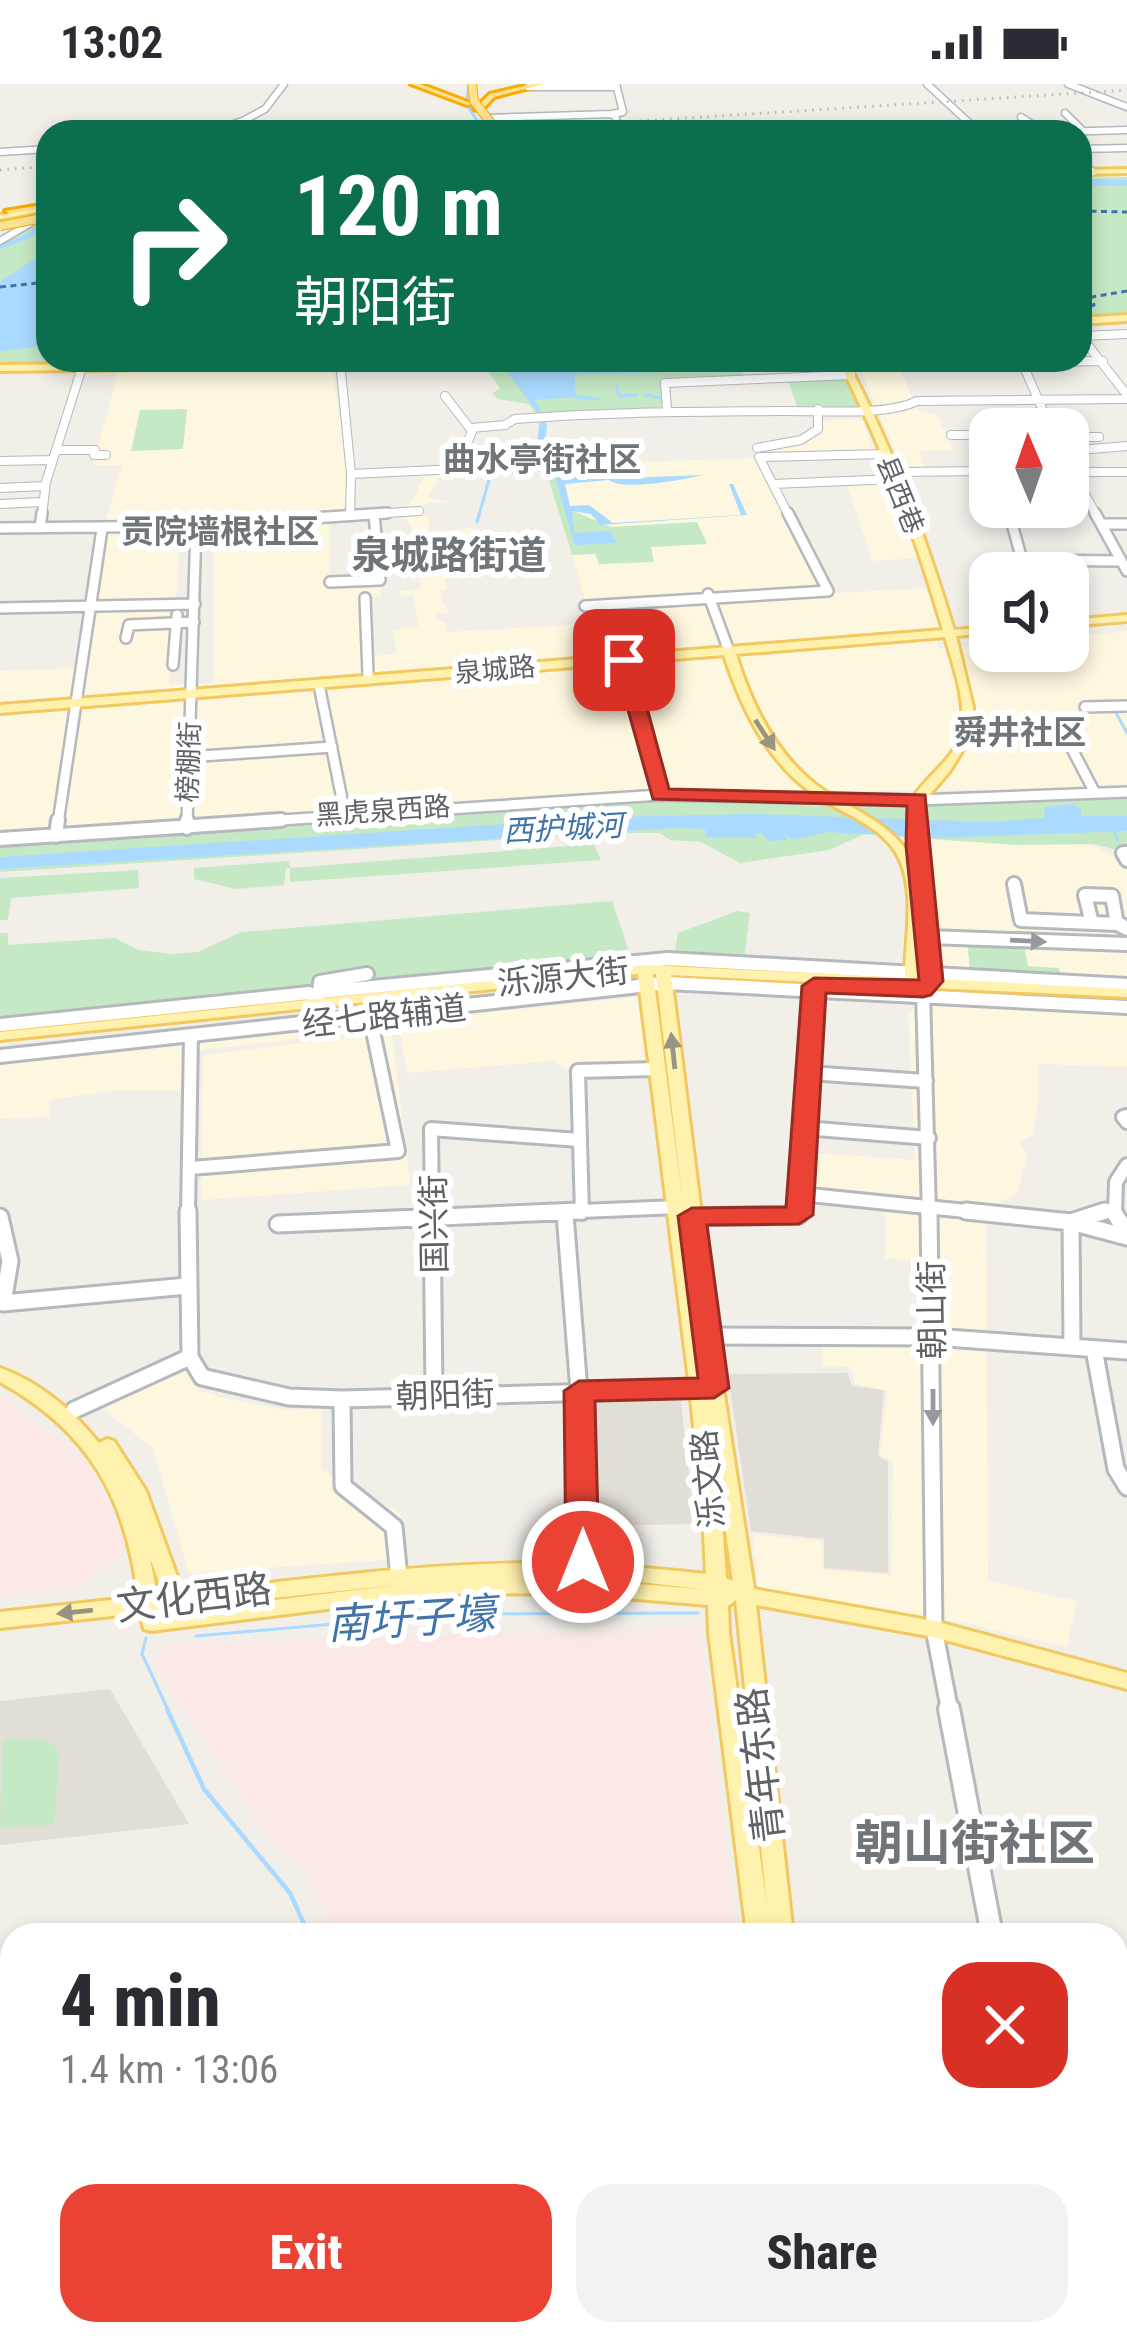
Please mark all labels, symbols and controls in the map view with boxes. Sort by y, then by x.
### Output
text: 13:02 [60,16,163,69]
text: 120 m [294,157,503,256]
icon: right [96,168,252,324]
text: 朝阳街 [294,271,456,334]
north arrow [969,408,1089,528]
map controls [969,408,1089,672]
district label: 曲水亭街社区 [443,440,641,479]
street label: 县西巷 [870,451,930,539]
district label: 贡院墙根社区 [121,512,319,551]
district label: 泉城路街道 [351,533,547,579]
button: sound [969,552,1089,672]
pin [573,609,675,711]
icon: arrive [591,627,657,693]
street label: 泉城路 [453,651,537,689]
district label: 舜井社区 [954,713,1086,752]
one-way arrow [754,718,776,751]
street label: 榜棚街 [172,721,206,803]
street label: 黑虎泉西路 [315,790,451,832]
water label: 西护城河 [502,807,629,849]
one-way arrow [1010,932,1048,951]
street label: 泺源大街 [495,951,631,1003]
street label: 经七路辅道 [300,988,468,1044]
one-way arrow [663,1032,682,1069]
street label: 国兴街 [414,1174,454,1274]
street label: 朝山街 [912,1260,952,1360]
street label: 朝阳街 [395,1374,495,1416]
one-way arrow [923,1389,943,1427]
street label: 泺文路 [684,1428,732,1530]
position arrow [520,1499,646,1625]
street label: 文化西路 [114,1566,274,1630]
water label: 南圩子壕 [325,1588,503,1649]
one-way arrow [56,1602,93,1621]
street label: 青年东路 [729,1685,793,1845]
district label: 朝山街社区 [855,1815,1095,1872]
text: 4 min [60,1959,221,2044]
button: close [942,1962,1068,2088]
text: 1.4 km · 13:06 [60,2047,278,2093]
button: Exit [60,2184,552,2322]
button: Share [576,2184,1068,2322]

